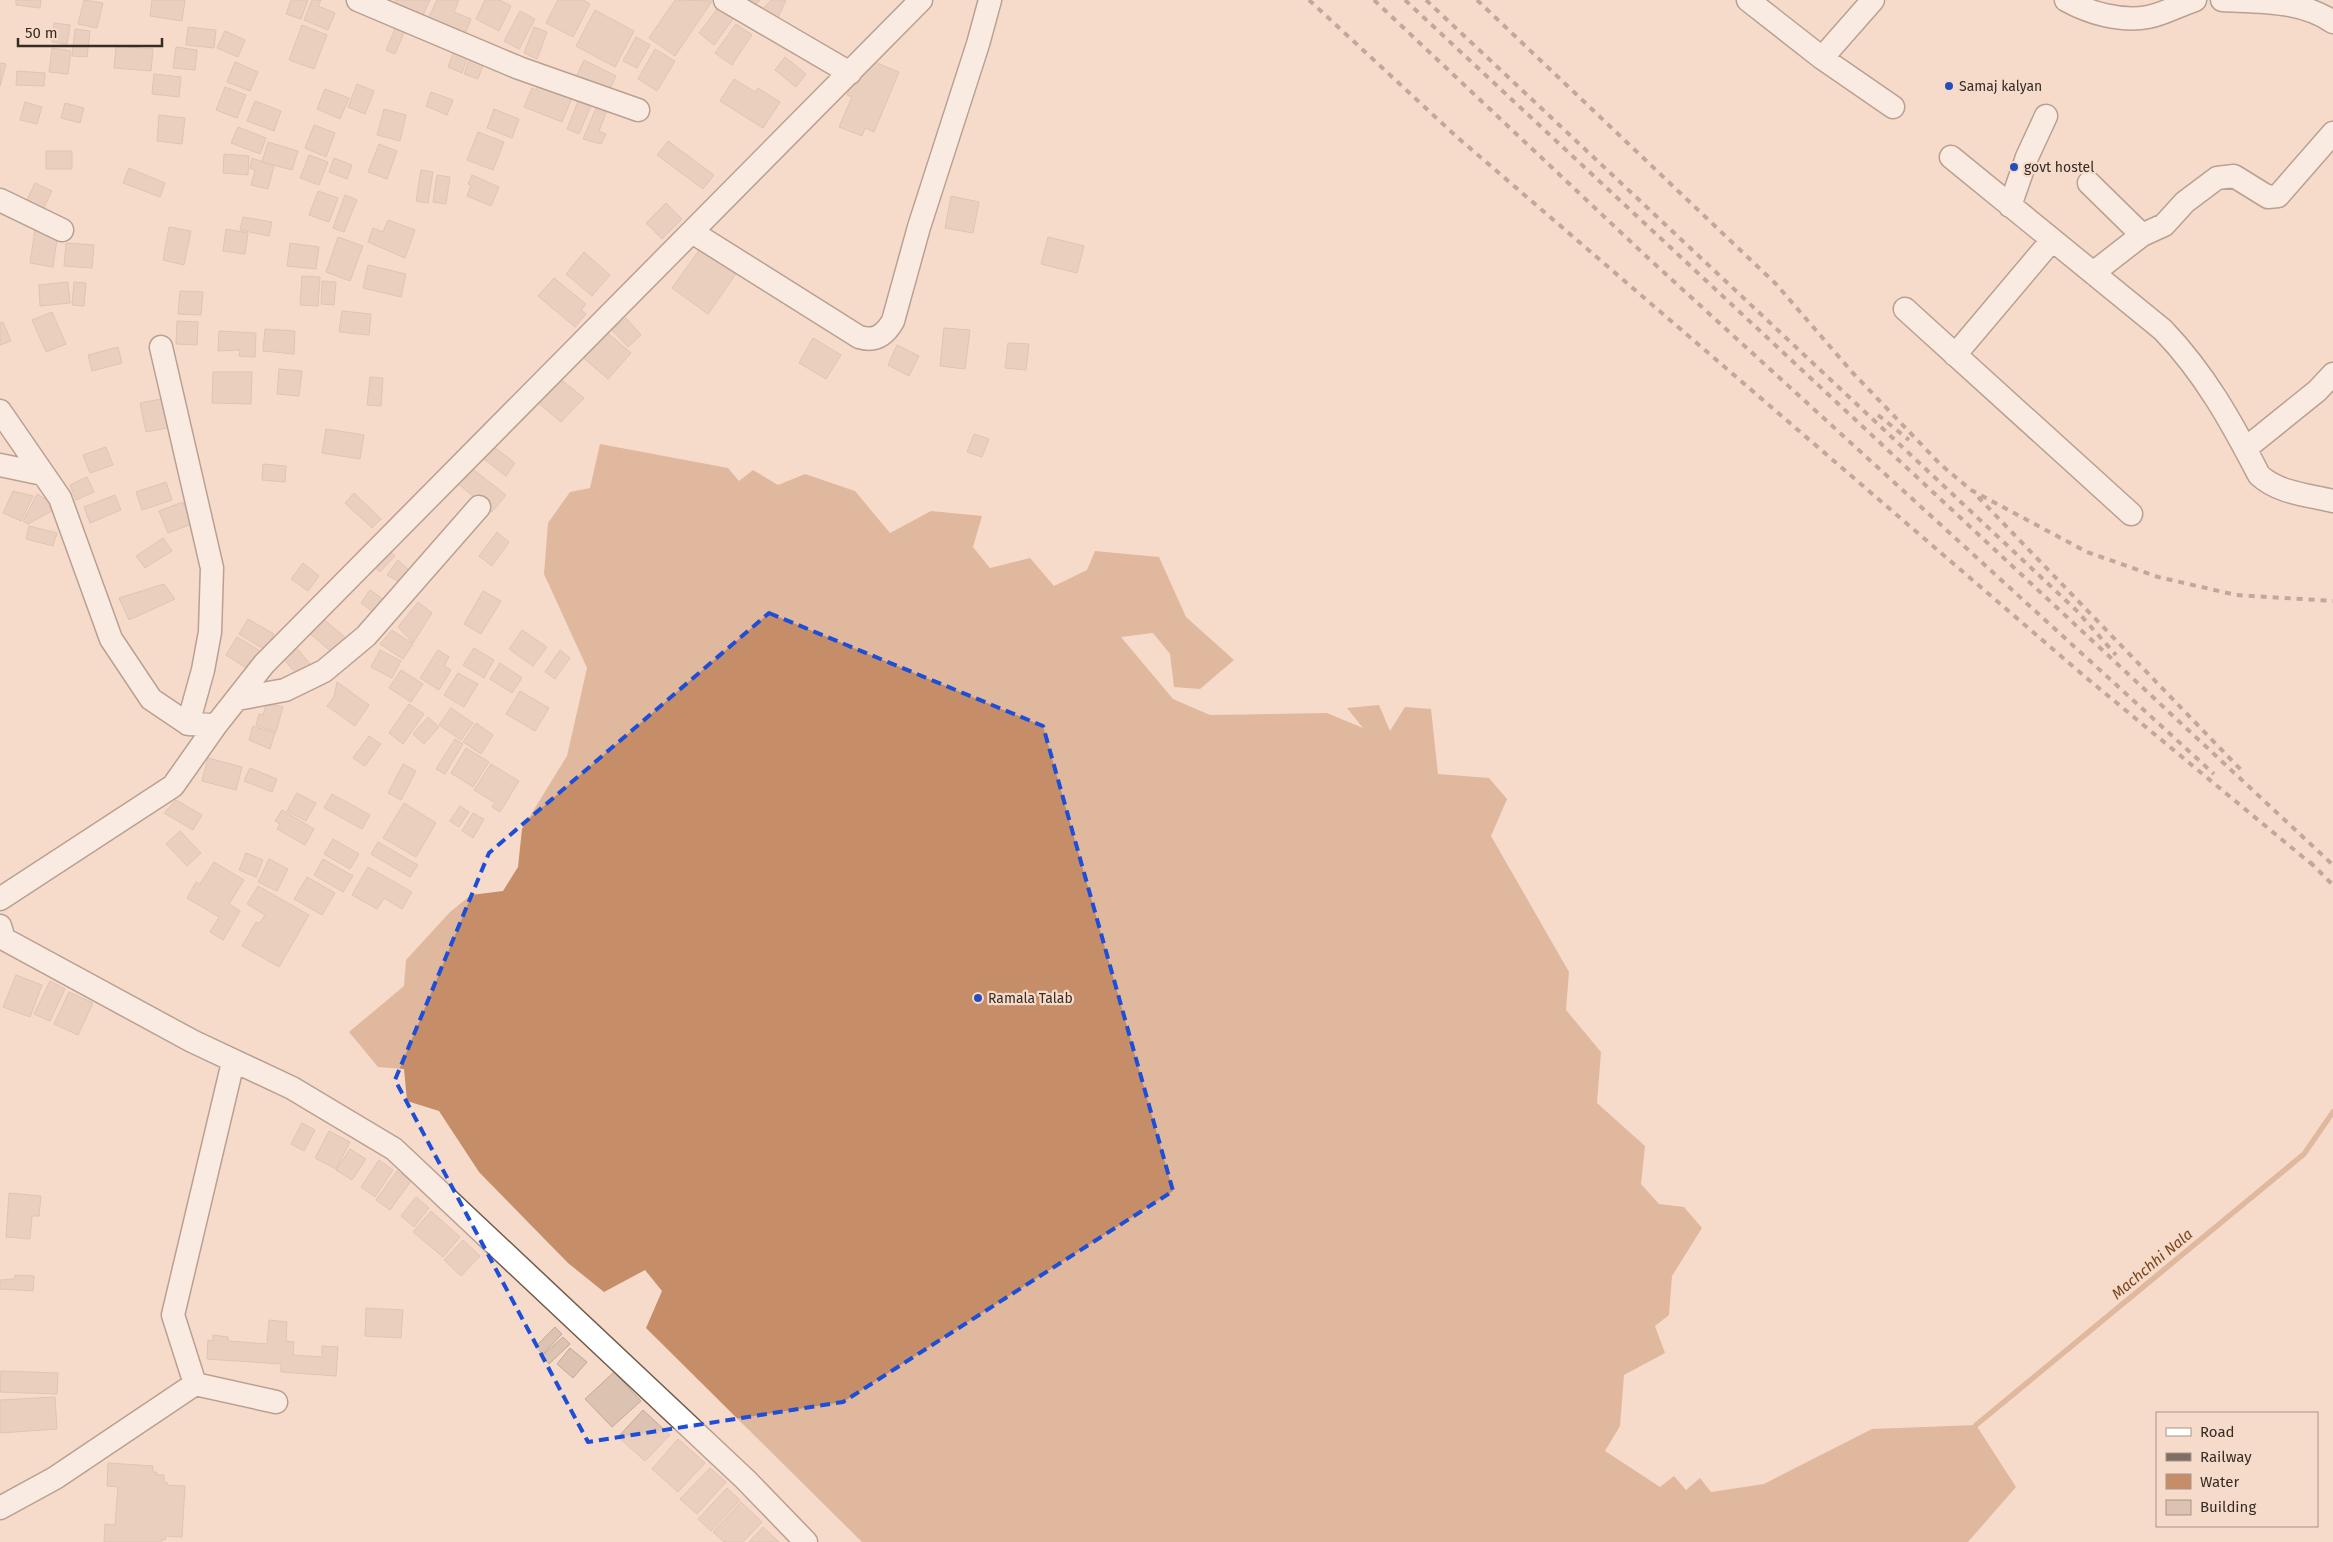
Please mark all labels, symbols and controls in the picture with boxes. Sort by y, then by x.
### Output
scale bar [18,15,161,47]
text: 50 m [25,24,58,42]
place label: Samaj kalyan [1959,78,2042,95]
marker: Samaj kalyan [1943,80,1955,92]
place label: govt hostel [2024,159,2094,176]
marker: govt hostel [2008,161,2020,173]
place label: Ramala Talab [988,990,1073,1007]
marker: Ramala Talab [972,992,984,1004]
water label: Machchhi Nala [2108,1225,2196,1303]
legend [2156,1412,2318,1527]
text: Road [2200,1423,2235,1441]
text: Railway [2200,1448,2252,1466]
text: Water [2200,1473,2239,1491]
text: Building [2200,1498,2256,1516]

